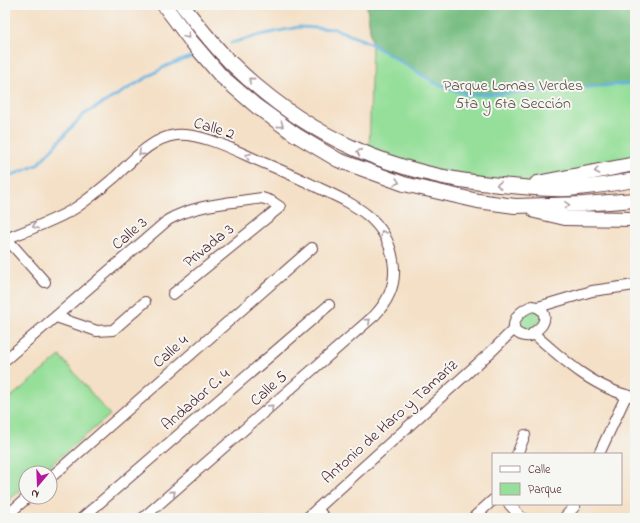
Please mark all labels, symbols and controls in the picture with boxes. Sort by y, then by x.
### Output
one-way arrow [182,32,189,39]
park label: Parque Lomas Verdes 5ta y 6ta Sección [443,74,583,116]
one-way arrow [249,78,256,85]
street label: Calle 2 [190,111,238,147]
one-way arrow [277,120,284,127]
one-way arrow [138,149,146,156]
one-way arrow [356,149,364,157]
one-way arrow [244,153,251,161]
one-way arrow [594,166,600,175]
one-way arrow [394,177,401,185]
one-way arrow [496,181,502,190]
one-way arrow [564,200,570,209]
street label: Calle 3 [107,212,153,256]
street label: Privada 3 [178,218,240,274]
one-way arrow [32,222,39,230]
one-way arrow [381,230,388,237]
one-way arrow [363,318,371,326]
street label: Calle 4 [148,329,194,374]
street label: Antonio de Haro y Tamaríz [316,354,464,490]
street label: Andador C. 4 [156,363,236,437]
street label: Calle 5 [245,366,293,412]
one-way arrow [266,404,274,412]
legend [492,453,622,505]
text: Calle [528,461,551,479]
north arrow [18,465,58,505]
text: Parque [528,481,562,499]
text: N [29,485,41,502]
one-way arrow [168,490,176,497]

